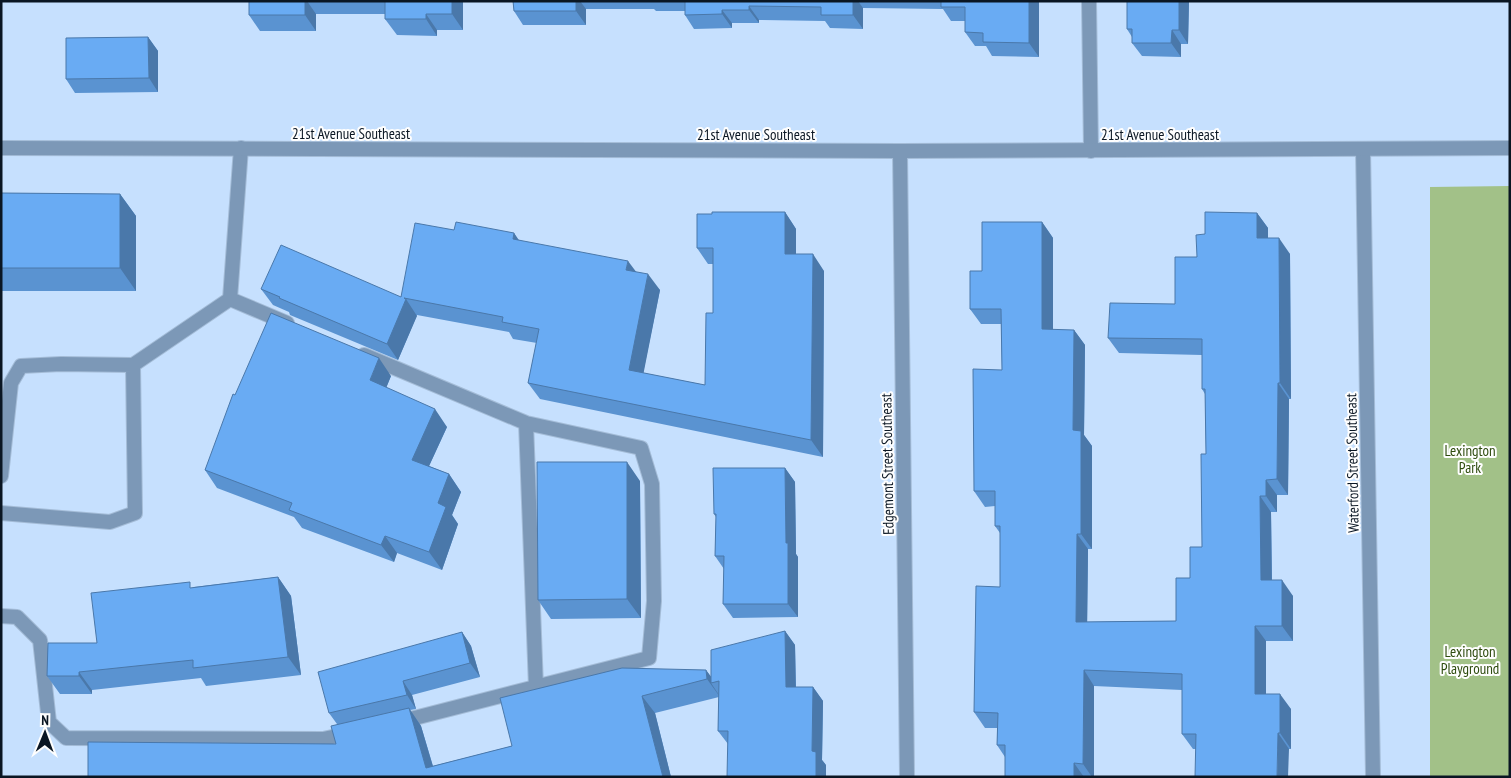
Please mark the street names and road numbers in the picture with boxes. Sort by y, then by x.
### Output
street label: 21st Avenue Southeast [292,124,410,143]
street label: 21st Avenue Southeast [697,125,815,144]
street label: 21st Avenue Southeast [1101,125,1219,144]
street label: Edgemont Street Southeast [876,393,898,535]
street label: Waterford Street Southeast [1341,393,1363,533]

